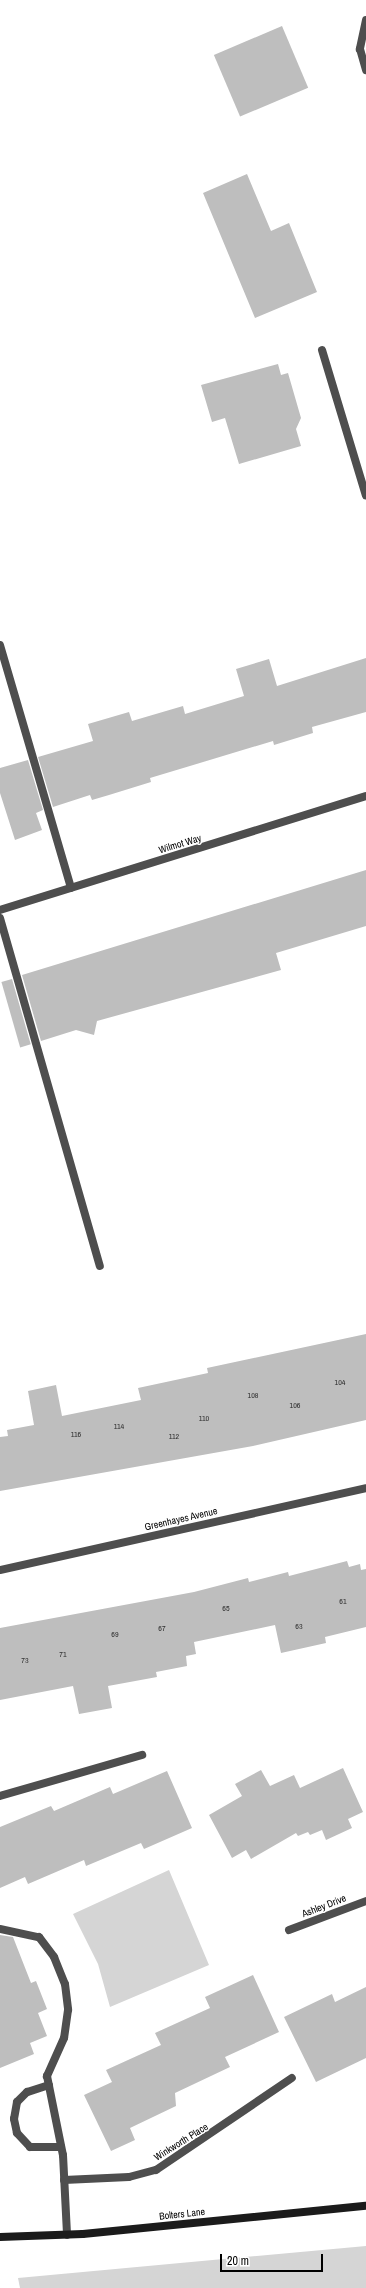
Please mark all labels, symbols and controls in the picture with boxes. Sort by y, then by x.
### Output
street label: Wilmot Way [157,832,203,856]
house number: 104 [335,1378,345,1388]
house number: 108 [248,1391,258,1401]
house number: 106 [290,1401,300,1411]
house number: 110 [199,1414,209,1424]
house number: 114 [114,1422,124,1432]
house number: 116 [71,1430,81,1440]
house number: 112 [169,1432,179,1442]
street label: Greenhayes Avenue [143,1505,219,1533]
house number: 61 [339,1597,347,1607]
house number: 65 [222,1604,230,1614]
house number: 63 [295,1622,303,1632]
house number: 67 [158,1624,166,1634]
house number: 69 [111,1630,119,1640]
house number: 71 [59,1650,67,1660]
house number: 73 [21,1656,29,1666]
street label: Ashley Drive [300,1892,348,1920]
street label: Winkworth Place [152,2121,210,2163]
street label: Bolters Lane [158,2206,206,2222]
scale bar [222,2246,325,2272]
text: 20 m [227,2253,249,2269]

